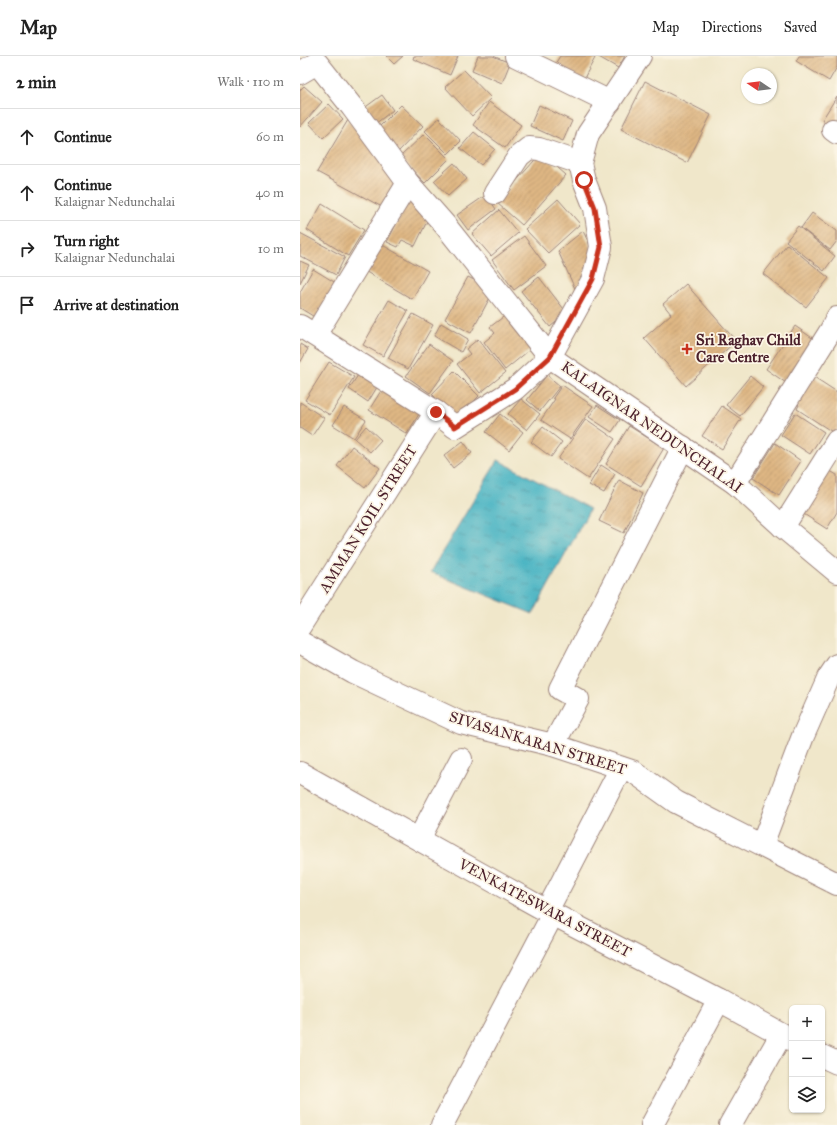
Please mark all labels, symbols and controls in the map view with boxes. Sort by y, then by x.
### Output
text: Map [20,16,57,39]
text: Map [652,19,679,36]
text: Directions [701,19,762,36]
text: Saved [784,19,817,36]
north arrow [741,68,777,104]
text: 2 min [16,72,56,93]
text: Walk · 110 m [217,74,284,90]
icon: ahead [16,126,38,148]
text: Continue [54,128,112,146]
text: 60 m [256,129,284,145]
route start [575,171,593,189]
text: Continue [54,176,112,194]
icon: ahead [16,182,38,204]
text: 40 m [255,185,284,201]
text: Kalaignar Nedunchalai [54,194,175,210]
text: Turn right [54,232,119,250]
icon: right [16,238,38,260]
text: 10 m [258,241,284,257]
text: Kalaignar Nedunchalai [54,250,175,266]
icon: arrive [16,294,38,316]
text: Arrive at destination [54,296,179,314]
place label: Sri Raghav Child Care Centre [696,331,801,366]
marker: Sri Raghav Child Care Centre [681,343,693,355]
street label: KALAIGNAR NEDUNCHALAI [558,357,746,497]
route end [427,403,445,421]
street label: AMMAN KOIL STREET [315,442,421,597]
street label: SIVASANKARAN STREET [447,707,629,779]
street label: VENKATESWARA STREET [455,854,634,961]
map controls [789,1005,825,1113]
button: + [789,1005,825,1041]
button: − [789,1041,825,1077]
button: layers [789,1077,825,1113]

